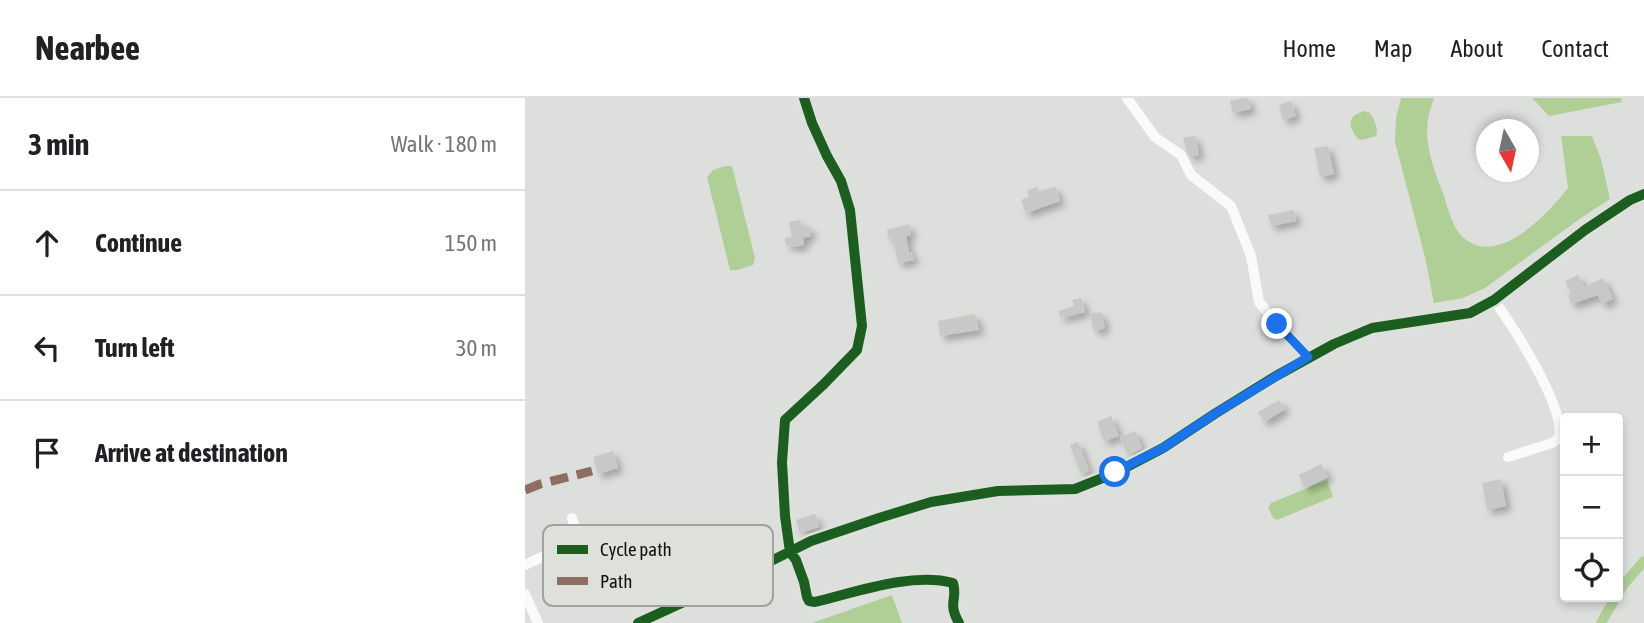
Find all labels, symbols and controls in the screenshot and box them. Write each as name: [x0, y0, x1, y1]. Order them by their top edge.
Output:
text: Nearbee: [35, 29, 140, 67]
text: Home: [1282, 35, 1336, 62]
text: Map: [1374, 35, 1412, 62]
text: About: [1450, 35, 1503, 62]
text: Contact: [1541, 35, 1609, 62]
north arrow: [1476, 119, 1539, 182]
text: 3 min: [28, 127, 89, 161]
text: Walk · 180 m: [391, 131, 497, 157]
icon: ahead: [28, 224, 66, 262]
text: Continue: [95, 228, 182, 258]
text: 150 m: [445, 230, 497, 256]
route end: [1261, 308, 1292, 339]
icon: left: [28, 329, 66, 367]
text: Turn left: [95, 333, 175, 363]
text: 30 m: [456, 335, 497, 361]
map controls: [1560, 413, 1623, 602]
button: +: [1560, 413, 1623, 476]
icon: arrive: [28, 434, 66, 472]
text: Arrive at destination: [95, 438, 288, 468]
route start: [1099, 456, 1130, 487]
button: −: [1560, 476, 1623, 539]
legend: [543, 525, 773, 606]
text: Cycle path: [600, 538, 672, 560]
button: locate: [1560, 539, 1623, 602]
text: Path: [600, 570, 632, 592]

